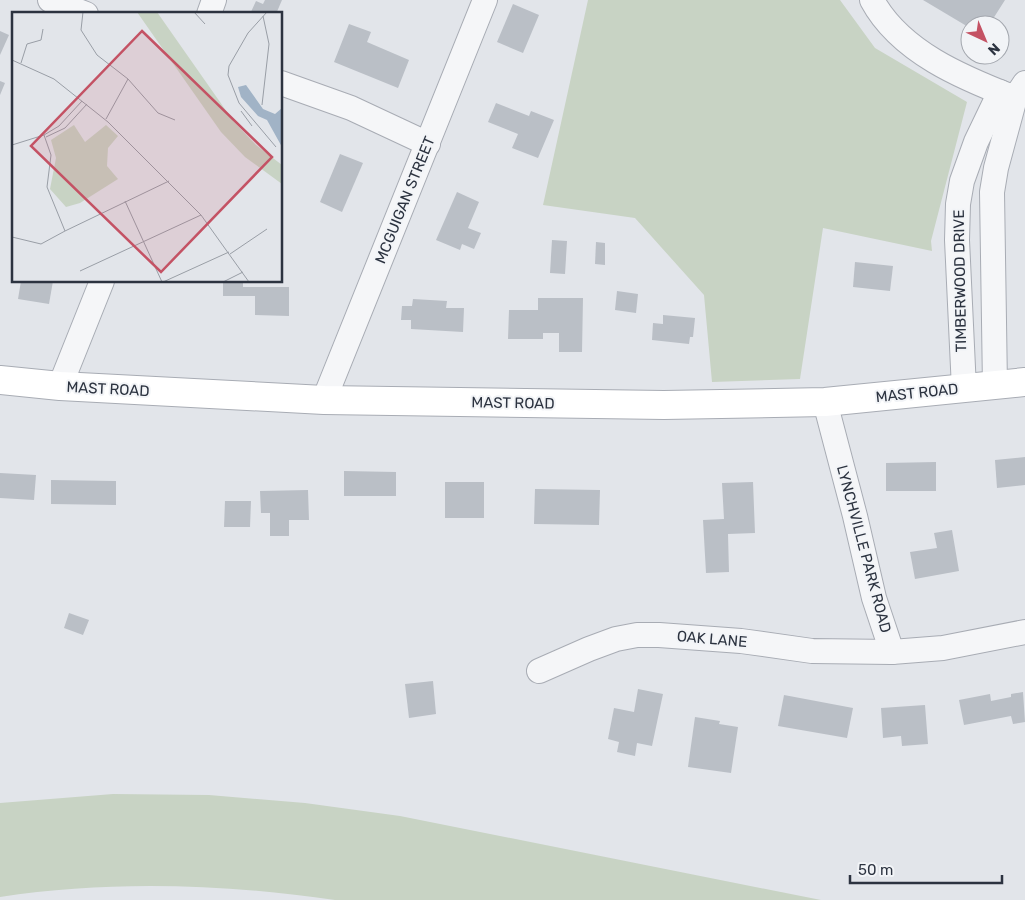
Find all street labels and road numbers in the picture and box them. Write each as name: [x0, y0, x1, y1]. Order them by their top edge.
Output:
street label: MCGUIGAN STREET: [371, 134, 439, 266]
street label: TIMBERWOOD DRIVE: [950, 209, 970, 353]
street label: MAST ROAD: [66, 378, 150, 400]
street label: MAST ROAD: [875, 380, 959, 406]
street label: MAST ROAD: [471, 393, 555, 413]
street label: LYNCHVILLE PARK ROAD: [833, 463, 895, 635]
street label: OAK LANE: [676, 627, 748, 651]

